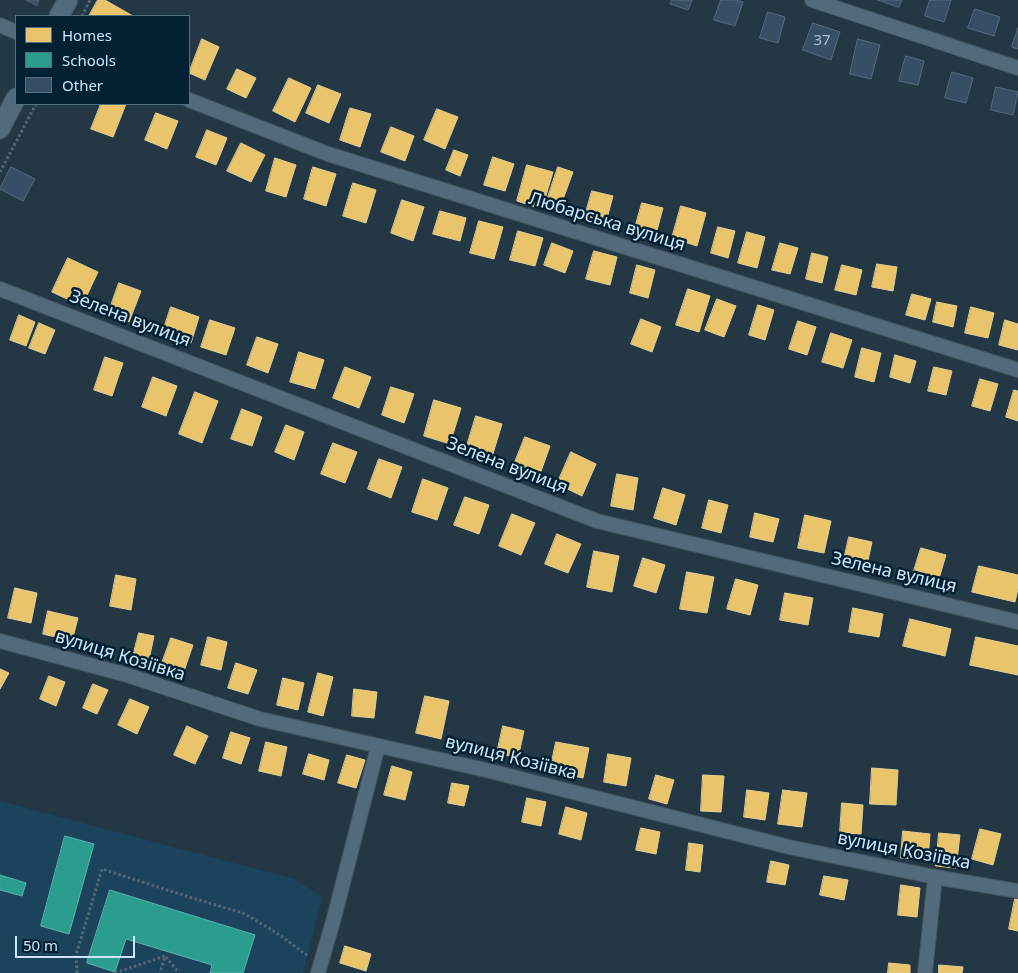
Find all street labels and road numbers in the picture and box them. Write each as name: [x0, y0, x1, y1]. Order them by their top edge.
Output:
street label: Любарська вулиця: [526, 188, 688, 256]
street label: Зелена вулиця: [66, 286, 194, 352]
street label: Зелена вулиця: [443, 433, 571, 499]
street label: Зелена вулиця: [829, 548, 959, 598]
street label: вулиця Козіївка: [52, 626, 188, 686]
street label: вулиця Козіївка: [443, 731, 579, 785]
street label: вулиця Козіївка: [836, 828, 972, 874]

